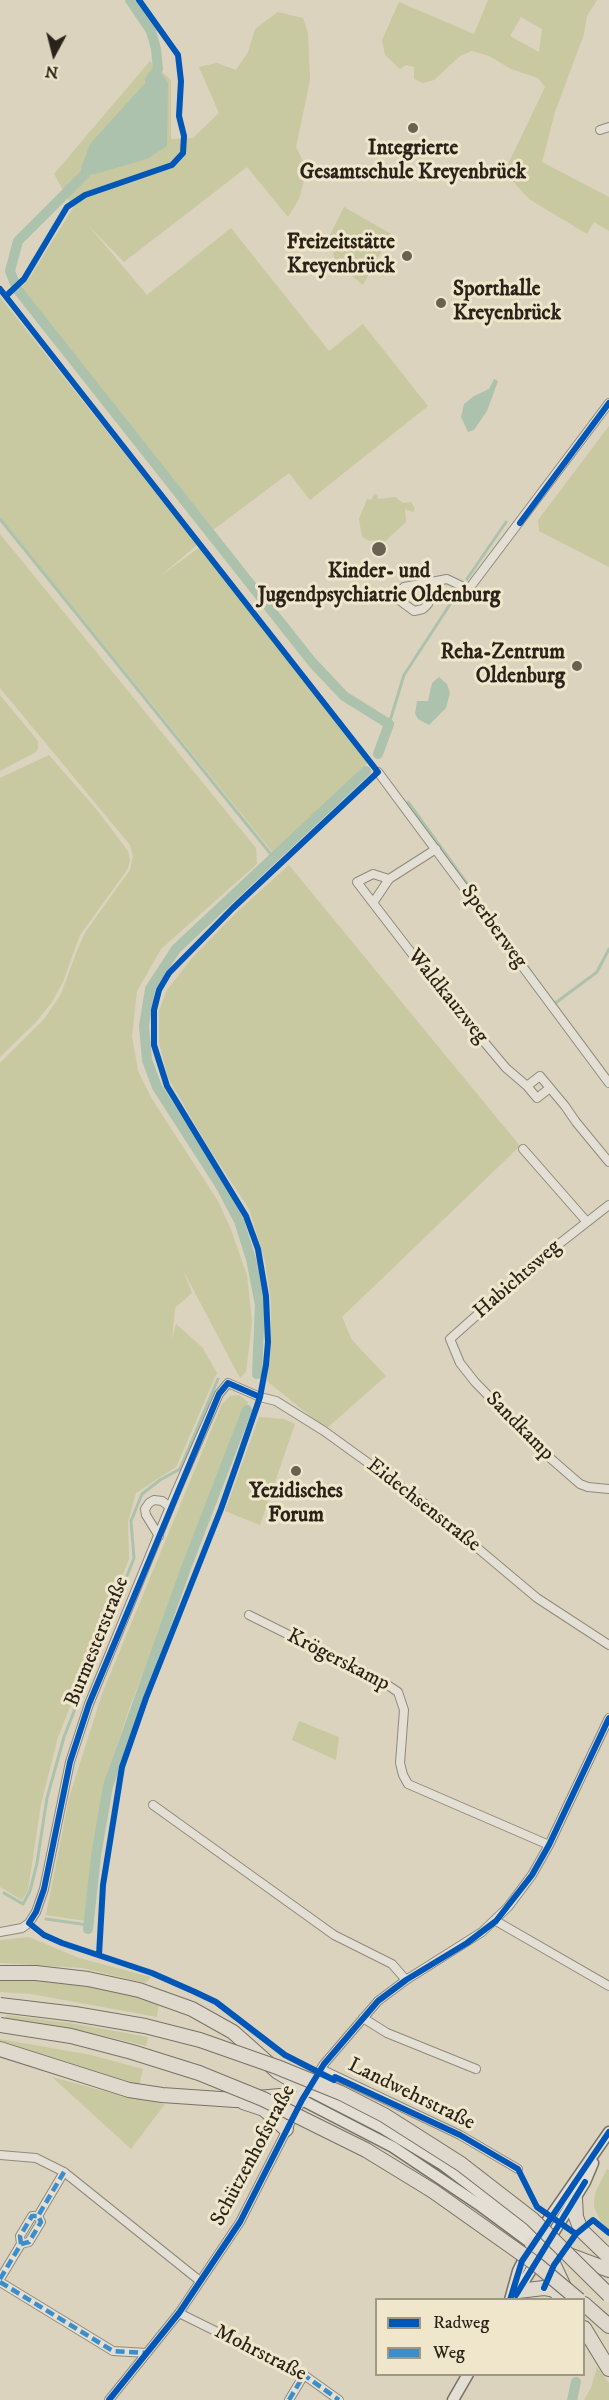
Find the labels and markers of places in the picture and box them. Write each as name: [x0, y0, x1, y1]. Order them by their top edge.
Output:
marker: Integrierte Gesamtschule Kreyenbrück: [406, 121, 420, 135]
place label: Integrierte Gesamtschule Kreyenbrück: [300, 137, 526, 187]
place label: Freizeitstätte Kreyenbrück: [287, 231, 395, 281]
marker: Freizeitstätte Kreyenbrück: [400, 249, 414, 263]
place label: Sporthalle Kreyenbrück: [453, 278, 561, 328]
marker: Sporthalle Kreyenbrück: [434, 296, 448, 310]
marker: Kinder- und Jugendpsychiatrie Oldenburg: [370, 540, 388, 558]
place label: Kinder- und Jugendpsychiatrie Oldenburg: [258, 560, 500, 610]
place label: Reha-Zentrum Oldenburg: [440, 641, 565, 691]
marker: Reha-Zentrum Oldenburg: [570, 659, 584, 673]
marker: Yezidisches Forum: [289, 1464, 303, 1478]
place label: Yezidisches Forum: [249, 1480, 343, 1530]

